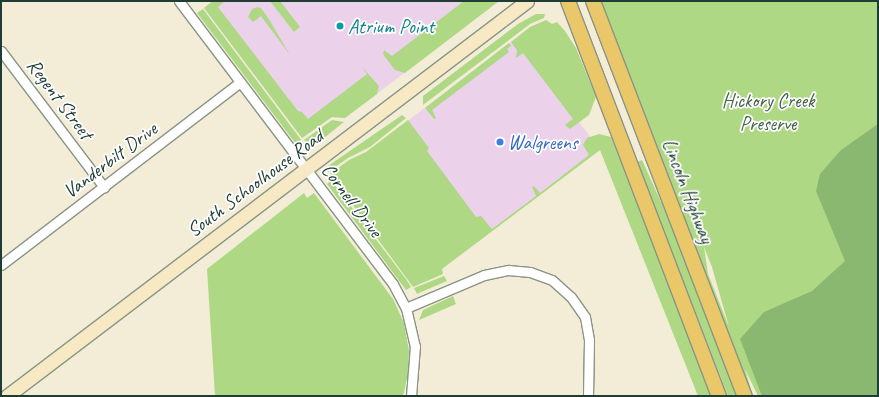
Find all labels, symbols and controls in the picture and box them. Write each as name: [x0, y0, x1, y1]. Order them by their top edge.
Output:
place label: Atrium Point: [348, 14, 434, 38]
marker: Atrium Point: [335, 21, 345, 31]
street label: Regent Street: [22, 54, 98, 144]
park label: Hickory Creek Preserve: [722, 88, 814, 135]
street label: Vanderbilt Drive: [58, 117, 162, 203]
street label: South Schoolhouse Road: [183, 124, 327, 242]
place label: Walgreens: [508, 130, 578, 154]
street label: Lincoln Highway: [657, 136, 719, 246]
marker: Walgreens: [495, 137, 505, 147]
street label: Cornell Drive: [316, 158, 388, 242]

